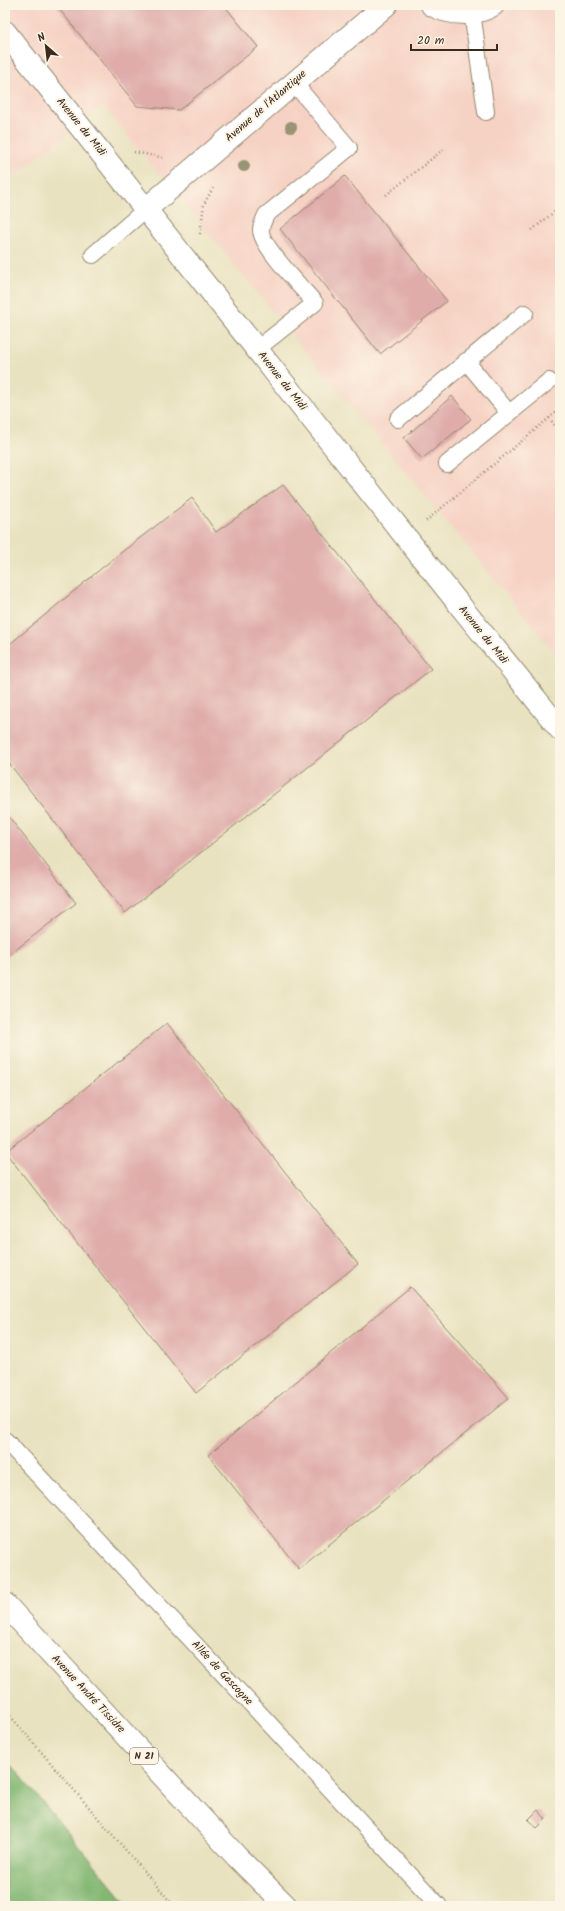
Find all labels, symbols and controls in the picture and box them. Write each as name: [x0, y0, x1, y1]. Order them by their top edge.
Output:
north arrow: [26, 26, 66, 66]
scale bar: [411, 26, 497, 52]
text: N: [34, 28, 49, 48]
text: 20 m: [417, 31, 445, 50]
street label: Avenue de l'Atlantique: [221, 65, 311, 147]
street label: Avenue du Midi: [52, 94, 111, 161]
street label: Avenue du Midi: [253, 347, 311, 415]
street label: Avenue du Midi: [454, 602, 513, 669]
street label: Allée de Gascogne: [187, 1636, 257, 1710]
street label: Avenue André Tissidre: [47, 1650, 129, 1738]
road number: N 21: [130, 1748, 158, 1764]

